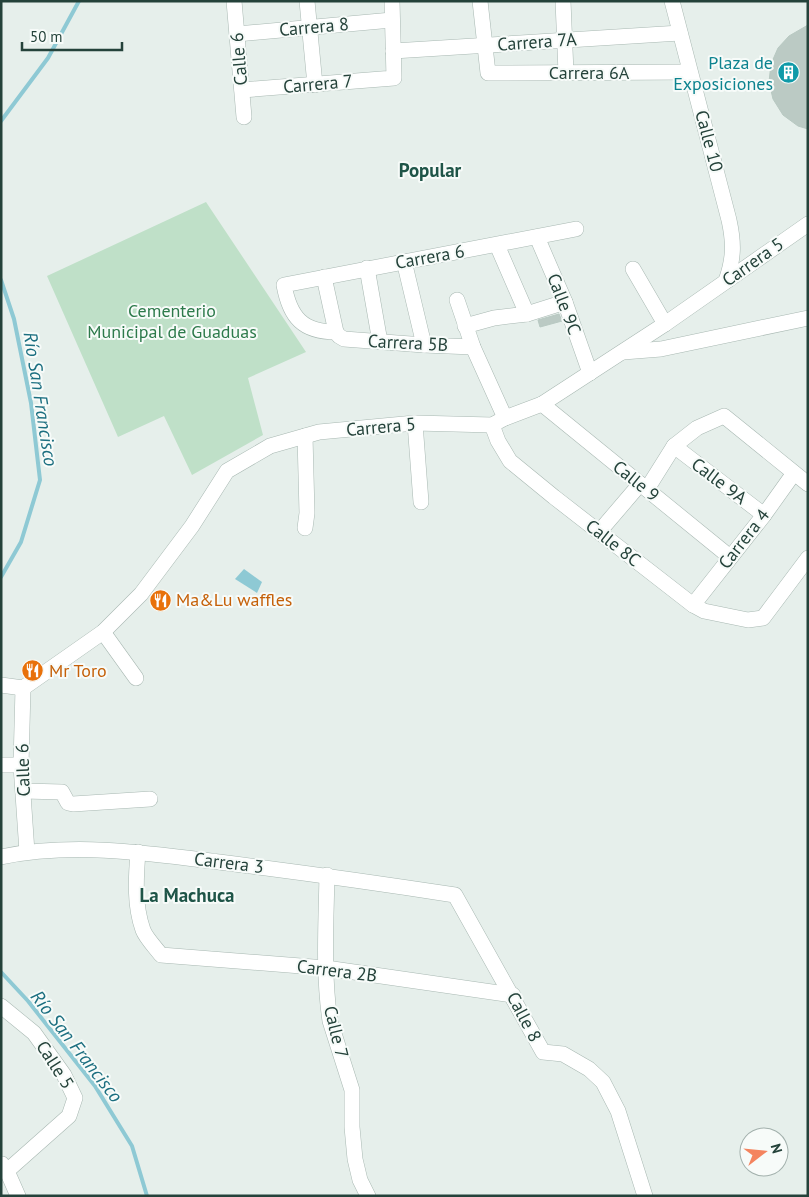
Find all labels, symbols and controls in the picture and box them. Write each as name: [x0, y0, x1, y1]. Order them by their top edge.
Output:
street label: Carrera 8: [278, 12, 350, 41]
scale bar: [22, 20, 122, 52]
text: 50 m: [30, 27, 63, 46]
street label: Carrera 7A: [497, 27, 578, 56]
street label: Calle 6: [225, 32, 252, 87]
place label: Plaza de Exposiciones: [673, 51, 773, 95]
street label: Carrera 6A: [549, 61, 630, 84]
building icon: Plaza de Exposiciones: [777, 61, 801, 85]
street label: Carrera 7: [282, 69, 354, 98]
street label: Calle 10: [690, 107, 729, 174]
district label: Popular: [399, 158, 462, 182]
street label: Carrera 5: [717, 232, 788, 291]
street label: Carrera 6: [393, 239, 466, 274]
street label: Calle 9C: [542, 270, 587, 338]
park label: Cementerio Municipal de Guaduas: [87, 299, 257, 343]
street label: Carrera 5B: [367, 329, 449, 356]
water label: Río San Francisco: [19, 330, 63, 468]
street label: Carrera 5: [345, 412, 417, 441]
street label: Calle 9A: [687, 452, 752, 509]
street label: Calle 9: [608, 455, 664, 506]
street label: Carrera 4: [713, 504, 774, 573]
street label: Calle 8C: [581, 514, 645, 571]
restaurant icon: Ma&Lu waffles: [148, 588, 172, 612]
place label: Ma&Lu waffles: [176, 588, 292, 611]
restaurant icon: Mr Toro: [21, 659, 45, 683]
place label: Mr Toro: [49, 659, 107, 682]
street label: Calle 6: [10, 743, 35, 797]
street label: Carrera 3: [193, 847, 265, 878]
district label: La Machuca: [139, 883, 235, 907]
street label: Carrera 2B: [296, 954, 378, 987]
water label: Río San Francisco: [26, 985, 128, 1107]
street label: Calle 8: [502, 988, 547, 1046]
street label: Calle 7: [319, 1003, 354, 1060]
street label: Calle 5: [31, 1036, 80, 1093]
north arrow: [739, 1127, 789, 1177]
text: N: [767, 1142, 786, 1155]

